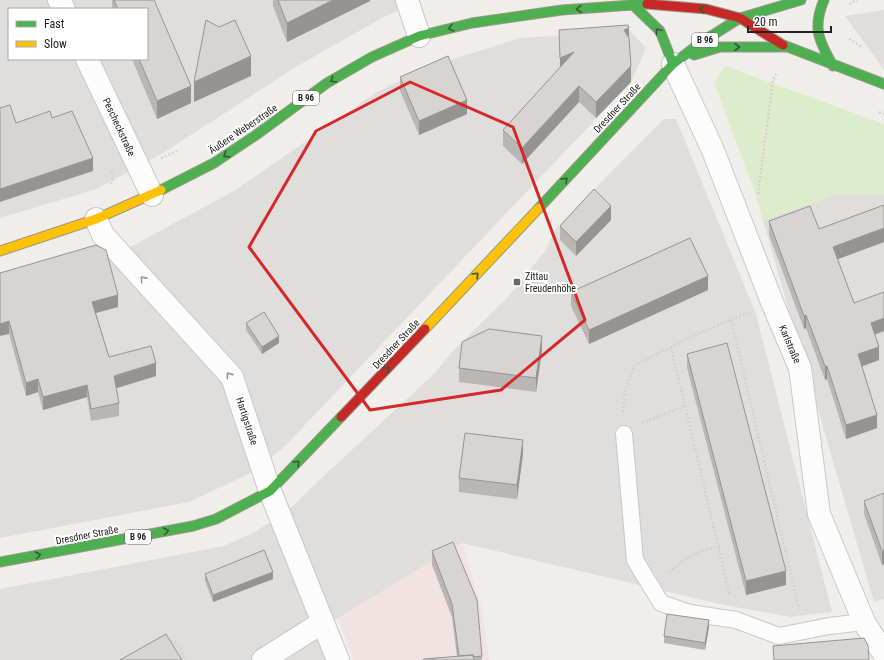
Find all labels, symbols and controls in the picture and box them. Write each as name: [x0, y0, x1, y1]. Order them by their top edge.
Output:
one-way arrow: [576, 4, 582, 13]
one-way arrow: [699, 5, 705, 14]
legend: [8, 8, 148, 60]
scale bar: [748, 8, 831, 34]
text: 20 m: [754, 15, 778, 29]
text: Fast: [44, 17, 65, 31]
one-way arrow: [448, 24, 454, 32]
one-way arrow: [656, 28, 663, 35]
road number: B 96: [692, 33, 718, 47]
text: Slow: [44, 37, 67, 51]
one-way arrow: [734, 43, 740, 51]
one-way arrow: [330, 75, 337, 82]
street label: Dresdner Straße: [591, 81, 643, 135]
road number: B 96: [293, 91, 319, 105]
street label: Pescheckstraße: [101, 96, 137, 158]
street label: Äußere Weberstraße: [206, 101, 280, 156]
one-way arrow: [223, 150, 230, 157]
one-way arrow: [560, 177, 568, 185]
place label: Zittau Freudenhöhe: [525, 271, 576, 294]
one-way arrow: [472, 272, 479, 280]
one-way arrow: [141, 276, 148, 283]
marker: Zittau Freudenhöhe: [512, 277, 522, 287]
street label: Dresdner Straße: [370, 317, 422, 371]
street label: Karlstraße: [777, 323, 803, 365]
one-way arrow: [382, 367, 389, 374]
one-way arrow: [227, 373, 234, 380]
street label: Hartigstraße: [234, 396, 260, 447]
one-way arrow: [292, 460, 300, 468]
street label: Dresdner Straße: [55, 523, 119, 546]
one-way arrow: [163, 528, 169, 536]
road number: B 96: [125, 530, 151, 544]
one-way arrow: [35, 551, 41, 560]

